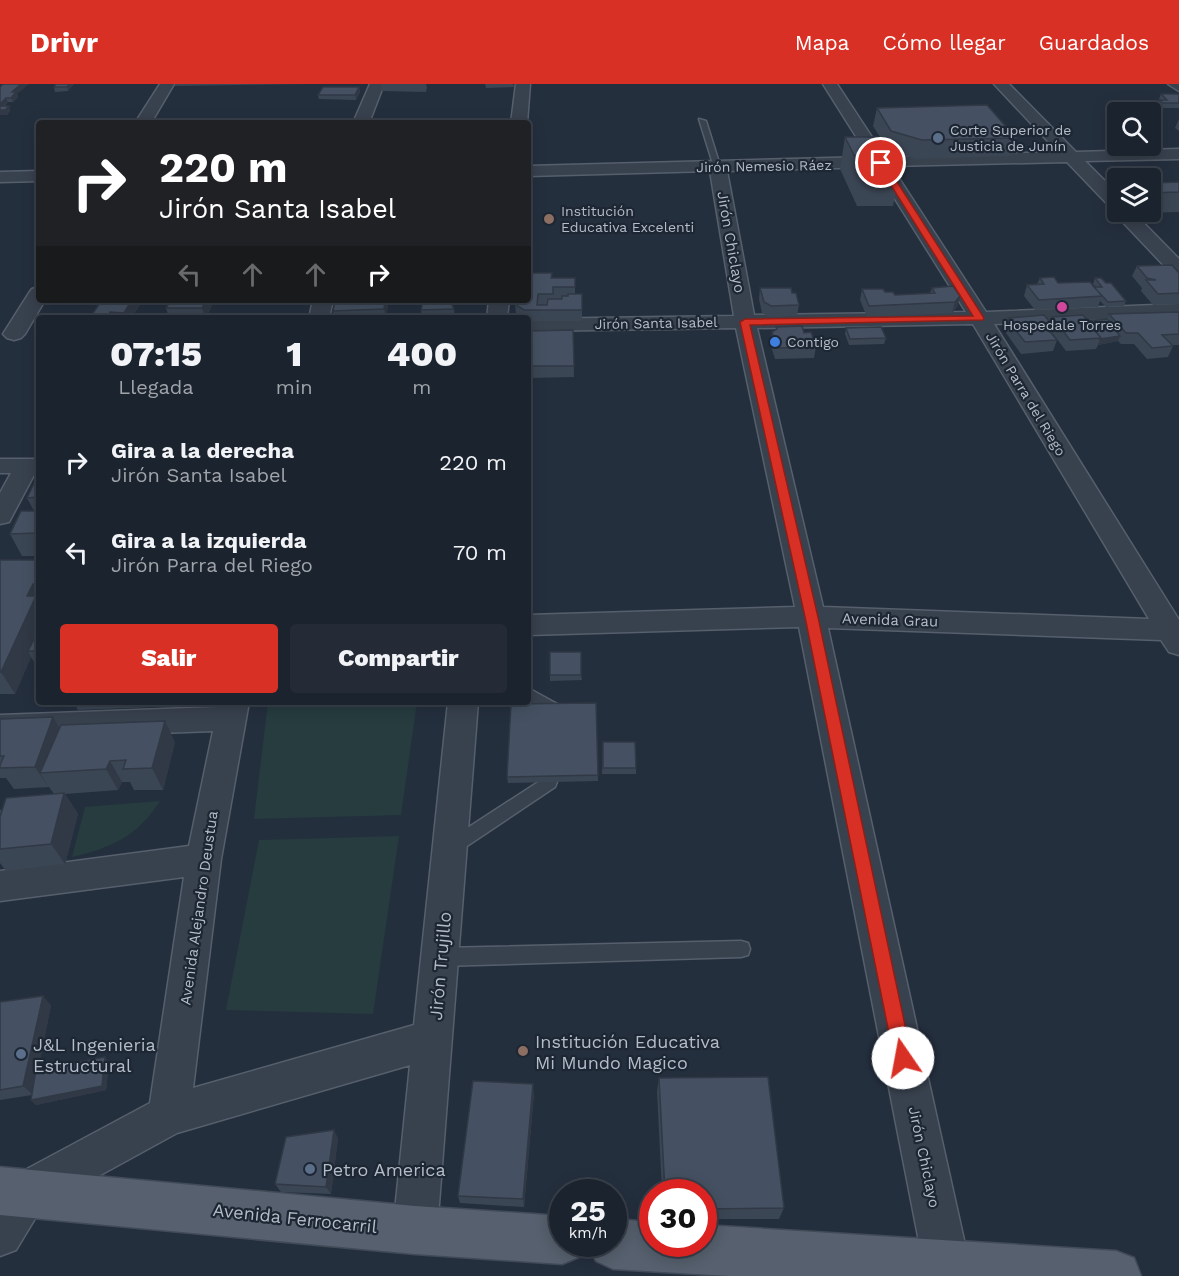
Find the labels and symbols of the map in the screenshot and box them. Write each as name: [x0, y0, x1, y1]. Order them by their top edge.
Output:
place label: Corte Superior de Justicia de Junín: [950, 122, 1071, 154]
marker: Corte Superior de Justicia de Junín: [931, 131, 945, 145]
pin: [855, 137, 906, 188]
street label: Jirón Nemesio Ráez: [696, 157, 832, 175]
street label: Jirón Chiclayo: [713, 190, 749, 294]
place label: Institución Educativa Excelenti: [561, 203, 694, 235]
marker: Institución Educativa Excelenti: [542, 212, 556, 226]
marker: Hospedale Torres: [1055, 300, 1069, 314]
street label: Jirón Santa Isabel: [594, 314, 718, 332]
place label: Hospedale Torres: [1003, 317, 1121, 333]
street label: Jirón Parra del Riego: [983, 329, 1069, 459]
place label: Contigo: [787, 334, 839, 350]
marker: Contigo: [768, 335, 782, 349]
street label: Avenida Grau: [842, 609, 938, 631]
street label: Avenida Alejandro Deustua: [176, 809, 222, 1006]
street label: Jirón Trujillo: [425, 911, 455, 1021]
position arrow: [871, 1026, 935, 1090]
place label: Institución Educativa Mi Mundo Magico: [535, 1031, 720, 1073]
place label: J&L Ingenieria Estructural: [33, 1034, 156, 1076]
marker: Institución Educativa Mi Mundo Magico: [516, 1044, 530, 1058]
marker: J&L Ingenieria Estructural: [14, 1047, 28, 1061]
street label: Jirón Chiclayo: [904, 1105, 944, 1209]
place label: Petro America: [322, 1159, 446, 1180]
marker: Petro America: [303, 1162, 317, 1176]
speed limit sign: 30: [639, 1179, 717, 1257]
street label: Avenida Ferrocarril: [212, 1199, 379, 1237]

